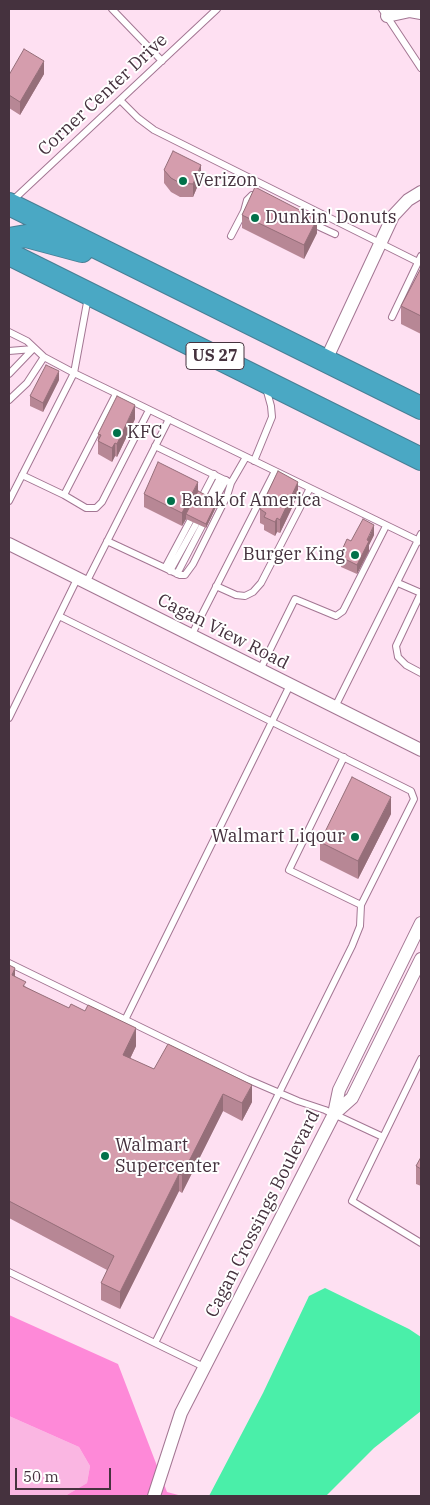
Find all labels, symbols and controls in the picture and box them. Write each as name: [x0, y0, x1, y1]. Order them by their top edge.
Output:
street label: Corner Center Drive: [34, 29, 172, 161]
place label: Verizon: [193, 170, 258, 192]
marker: Verizon: [177, 175, 189, 187]
place label: Dunkin' Donuts: [265, 207, 396, 229]
marker: Dunkin' Donuts: [249, 212, 261, 224]
road number: US 27: [186, 342, 244, 370]
place label: KFC: [127, 422, 162, 444]
marker: KFC: [111, 427, 123, 439]
place label: Bank of America: [181, 490, 321, 512]
marker: Bank of America: [165, 495, 177, 507]
place label: Burger King: [243, 544, 345, 566]
marker: Burger King: [349, 549, 361, 561]
street label: Cagan View Road: [154, 590, 292, 674]
place label: Walmart Liqour: [211, 826, 345, 848]
marker: Walmart Liqour: [349, 831, 361, 843]
street label: Cagan Crossings Boulevard: [201, 1107, 325, 1321]
place label: Walmart Supercenter: [115, 1135, 220, 1178]
marker: Walmart Supercenter: [99, 1150, 111, 1162]
scale bar: [18, 1458, 114, 1490]
text: 50 m: [23, 1467, 59, 1486]

